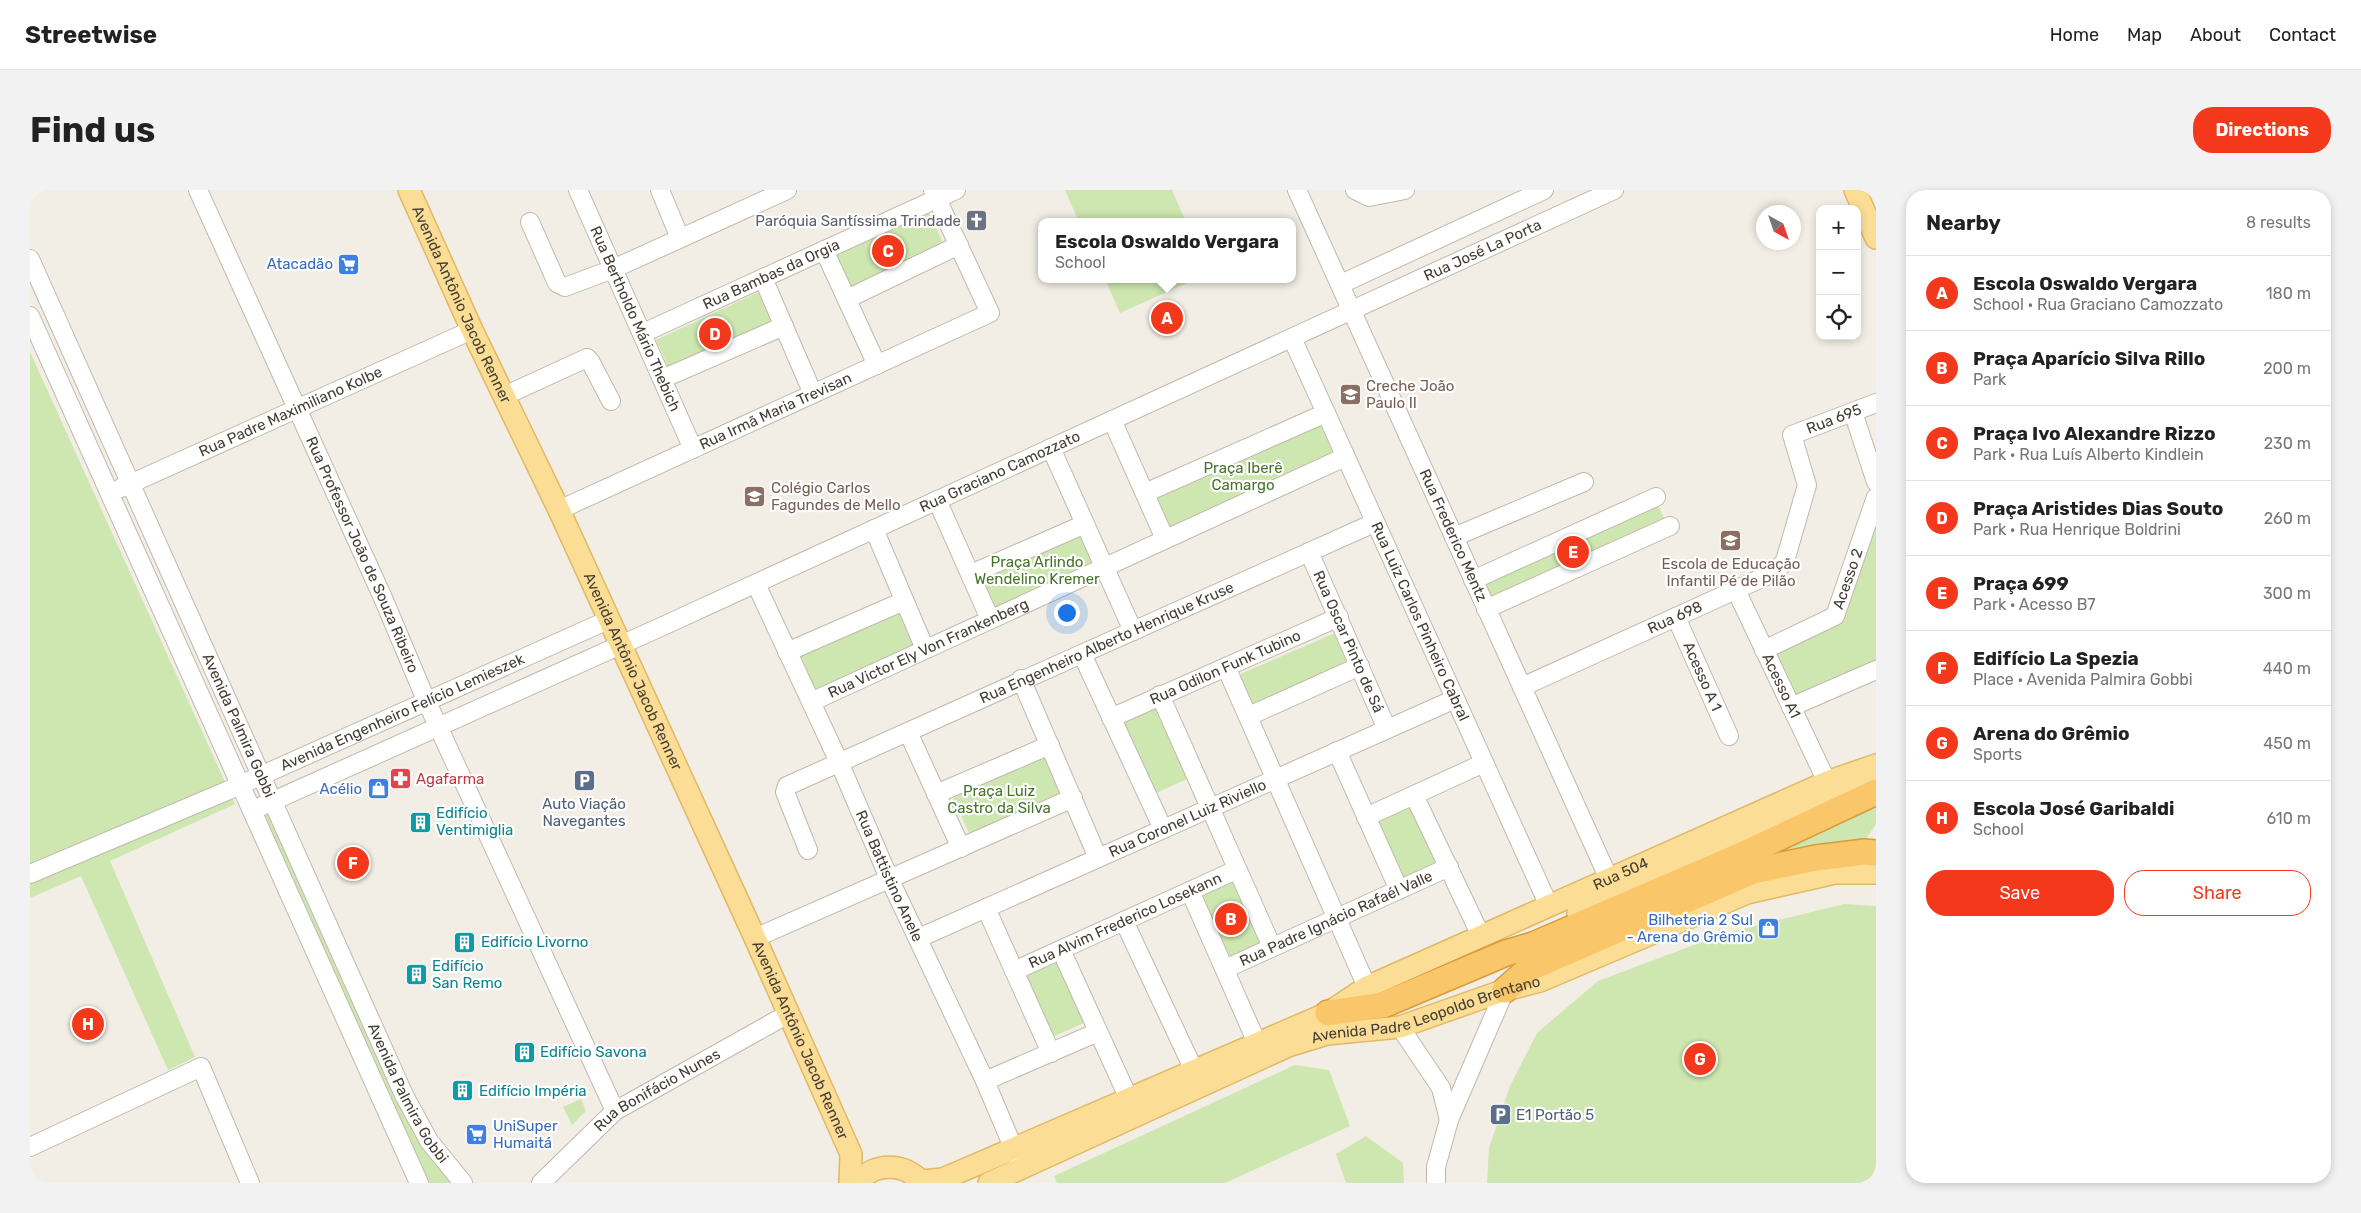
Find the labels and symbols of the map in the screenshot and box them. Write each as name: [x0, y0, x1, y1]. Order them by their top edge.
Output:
street label: Avenida Antônio Jacob Renner: [408, 203, 515, 406]
north arrow: [1756, 205, 1801, 250]
church icon: Paróquia Santíssima Trindade: [965, 209, 989, 233]
place label: Paróquia Santíssima Trindade: [755, 212, 961, 230]
street label: Rua José La Porta: [1421, 216, 1544, 285]
street label: Rua Bertholdo Mário Thebich: [586, 223, 684, 414]
pin: C: [872, 232, 904, 270]
street label: Rua Bambas da Orgia: [700, 235, 843, 313]
supermarket icon: Atacadão: [337, 252, 361, 276]
place label: Atacadão: [267, 255, 333, 273]
pin: A: [1151, 299, 1183, 337]
pin: D: [699, 315, 731, 353]
street label: Rua Padre Maximiliano Kolbe: [196, 363, 385, 461]
street label: Rua Irmã Maria Trevisan: [697, 369, 854, 454]
place label: Creche João Paulo II: [1366, 377, 1454, 412]
school or university icon: Creche João Paulo II: [1338, 383, 1362, 407]
street label: Rua 695: [1804, 400, 1864, 438]
street label: Rua Graciano Camozzato: [917, 427, 1083, 516]
street label: Rua Professor João de Souza Ribeiro: [302, 434, 422, 676]
park label: Praça Iberê Camargo: [1203, 459, 1283, 494]
street label: Rua Frederico Mentz: [1416, 466, 1491, 605]
place label: Colégio Carlos Fagundes de Mello: [771, 479, 901, 514]
school or university icon: Colégio Carlos Fagundes de Mello: [743, 485, 767, 509]
street label: Rua Luiz Carlos Pinheiro Cabral: [1367, 519, 1473, 724]
school or university icon: Escola de Educação Infantil Pé de Pilão: [1719, 529, 1743, 553]
pin: E: [1557, 533, 1589, 571]
street label: Acesso 2: [1829, 546, 1867, 612]
park label: Praça Arlindo Wendelino Kremer: [974, 553, 1100, 588]
place label: Escola de Educação Infantil Pé de Pilão: [1662, 555, 1800, 590]
street label: Rua Oscar Pinto de Sá: [1309, 568, 1388, 715]
street label: Avenida Antônio Jacob Renner: [580, 570, 686, 773]
street label: Rua Engenheiro Alberto Henrique Kruse: [977, 578, 1237, 708]
street label: Rua Victor Ely Von Frankenberg: [825, 595, 1031, 702]
street label: Rua 698: [1645, 597, 1705, 638]
your location: [1054, 600, 1080, 626]
street label: Rua Odilon Funk Tubino: [1147, 626, 1303, 709]
street label: Acesso A 1: [1679, 639, 1726, 714]
street label: Avenida Engenheiro Felício Lemieszek: [278, 650, 527, 775]
street label: Acesso A1: [1758, 650, 1804, 721]
street label: Avenida Palmira Gobbi: [199, 651, 279, 800]
pharmacy icon: Agafarma: [388, 767, 412, 791]
parking icon: Auto Viação Navegantes: [572, 769, 596, 793]
place label: Agafarma: [416, 770, 484, 788]
street label: Rua Coronel Luiz Riviello: [1106, 775, 1269, 861]
shop icon: Acélio: [366, 777, 390, 801]
place label: Acélio: [319, 780, 362, 798]
park label: Praça Luiz Castro da Silva: [947, 782, 1051, 817]
place label: Auto Viação Navegantes: [542, 795, 626, 830]
place label: Edifício Ventimiglia: [436, 804, 513, 839]
street label: Rua Battistino Anele: [852, 808, 927, 945]
building icon: Edifício Ventimiglia: [408, 810, 432, 834]
pin: F: [337, 844, 369, 882]
street label: Rua 504: [1590, 854, 1651, 894]
street label: Rua Padre Ignácio Rafaél Valle: [1237, 867, 1435, 970]
street label: Rua Alvim Frederico Losekann: [1026, 869, 1224, 972]
pin: B: [1215, 900, 1247, 938]
place label: Bilheteria 2 Sul - Arena do Grêmio: [1626, 911, 1753, 946]
shop icon: Bilheteria 2 Sul - Arena do Grêmio: [1757, 917, 1781, 941]
building icon: Edifício Livorno: [453, 930, 477, 954]
place label: Edifício Livorno: [481, 933, 588, 951]
street label: Avenida Antônio Jacob Renner: [748, 938, 853, 1143]
place label: Edifício San Remo: [432, 957, 502, 992]
building icon: Edifício San Remo: [404, 963, 428, 987]
street label: Avenida Padre Leopoldo Brentano: [1309, 972, 1542, 1047]
pin: H: [72, 1005, 104, 1043]
street label: Avenida Palmira Gobbi: [364, 1020, 452, 1167]
building icon: Edifício Savona: [512, 1040, 536, 1064]
pin: G: [1684, 1040, 1716, 1078]
place label: Edifício Savona: [540, 1043, 647, 1061]
street label: Rua Bonifácio Nunes: [590, 1045, 724, 1135]
building icon: Edifício Impéria: [451, 1079, 475, 1103]
place label: Edifício Impéria: [479, 1082, 587, 1100]
parking icon: E1 Portão 5: [1488, 1103, 1512, 1127]
place label: E1 Portão 5: [1516, 1106, 1594, 1124]
place label: UniSuper Humaitá: [493, 1117, 558, 1152]
supermarket icon: UniSuper Humaitá: [465, 1123, 489, 1147]

